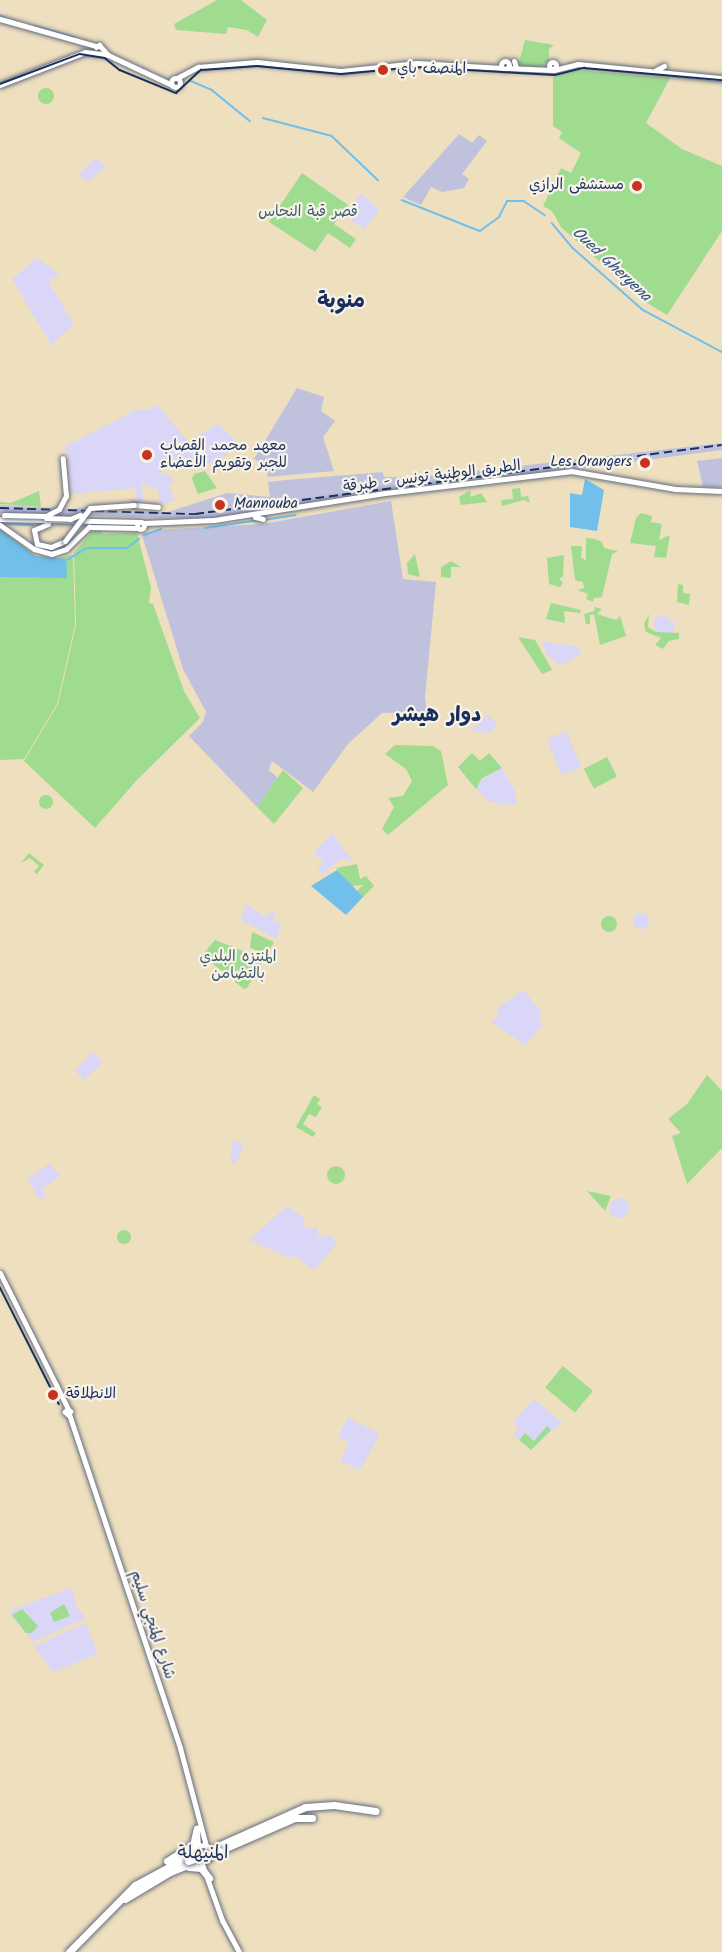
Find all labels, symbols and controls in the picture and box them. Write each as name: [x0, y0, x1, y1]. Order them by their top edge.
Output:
marker: المنصف باي: [374, 61, 392, 79]
place label: المنصف باي: [397, 61, 466, 79]
place label: مستشفى الرازي: [529, 177, 624, 195]
marker: مستشفى الرازي: [628, 177, 646, 195]
park label: قصر قبة النحاس: [258, 204, 358, 222]
water label: Oued Gheryena: [568, 224, 654, 306]
district label: منوبة: [317, 289, 365, 315]
place label: معهد محمد القصاب للجبر وتقويم الأعضاء: [160, 437, 287, 472]
marker: معهد محمد القصاب للجبر وتقويم الأعضاء: [138, 446, 156, 464]
place label: Les Orangers: [550, 454, 632, 472]
marker: Les Orangers: [636, 454, 654, 472]
street label: الطريق الوطنية تونس - طبرقة: [342, 457, 522, 497]
marker: Mannouba: [211, 496, 229, 514]
place label: Mannouba: [234, 496, 298, 514]
district label: دوار هيشر: [393, 703, 481, 729]
park label: المنتزه البلدي بالتضامن: [200, 948, 276, 983]
marker: الانطلاقة: [44, 1386, 62, 1404]
place label: الانطلاقة: [66, 1386, 116, 1404]
street label: شارع المنجي سليم: [126, 1568, 178, 1682]
district label: المنيهلة: [178, 1843, 228, 1865]

